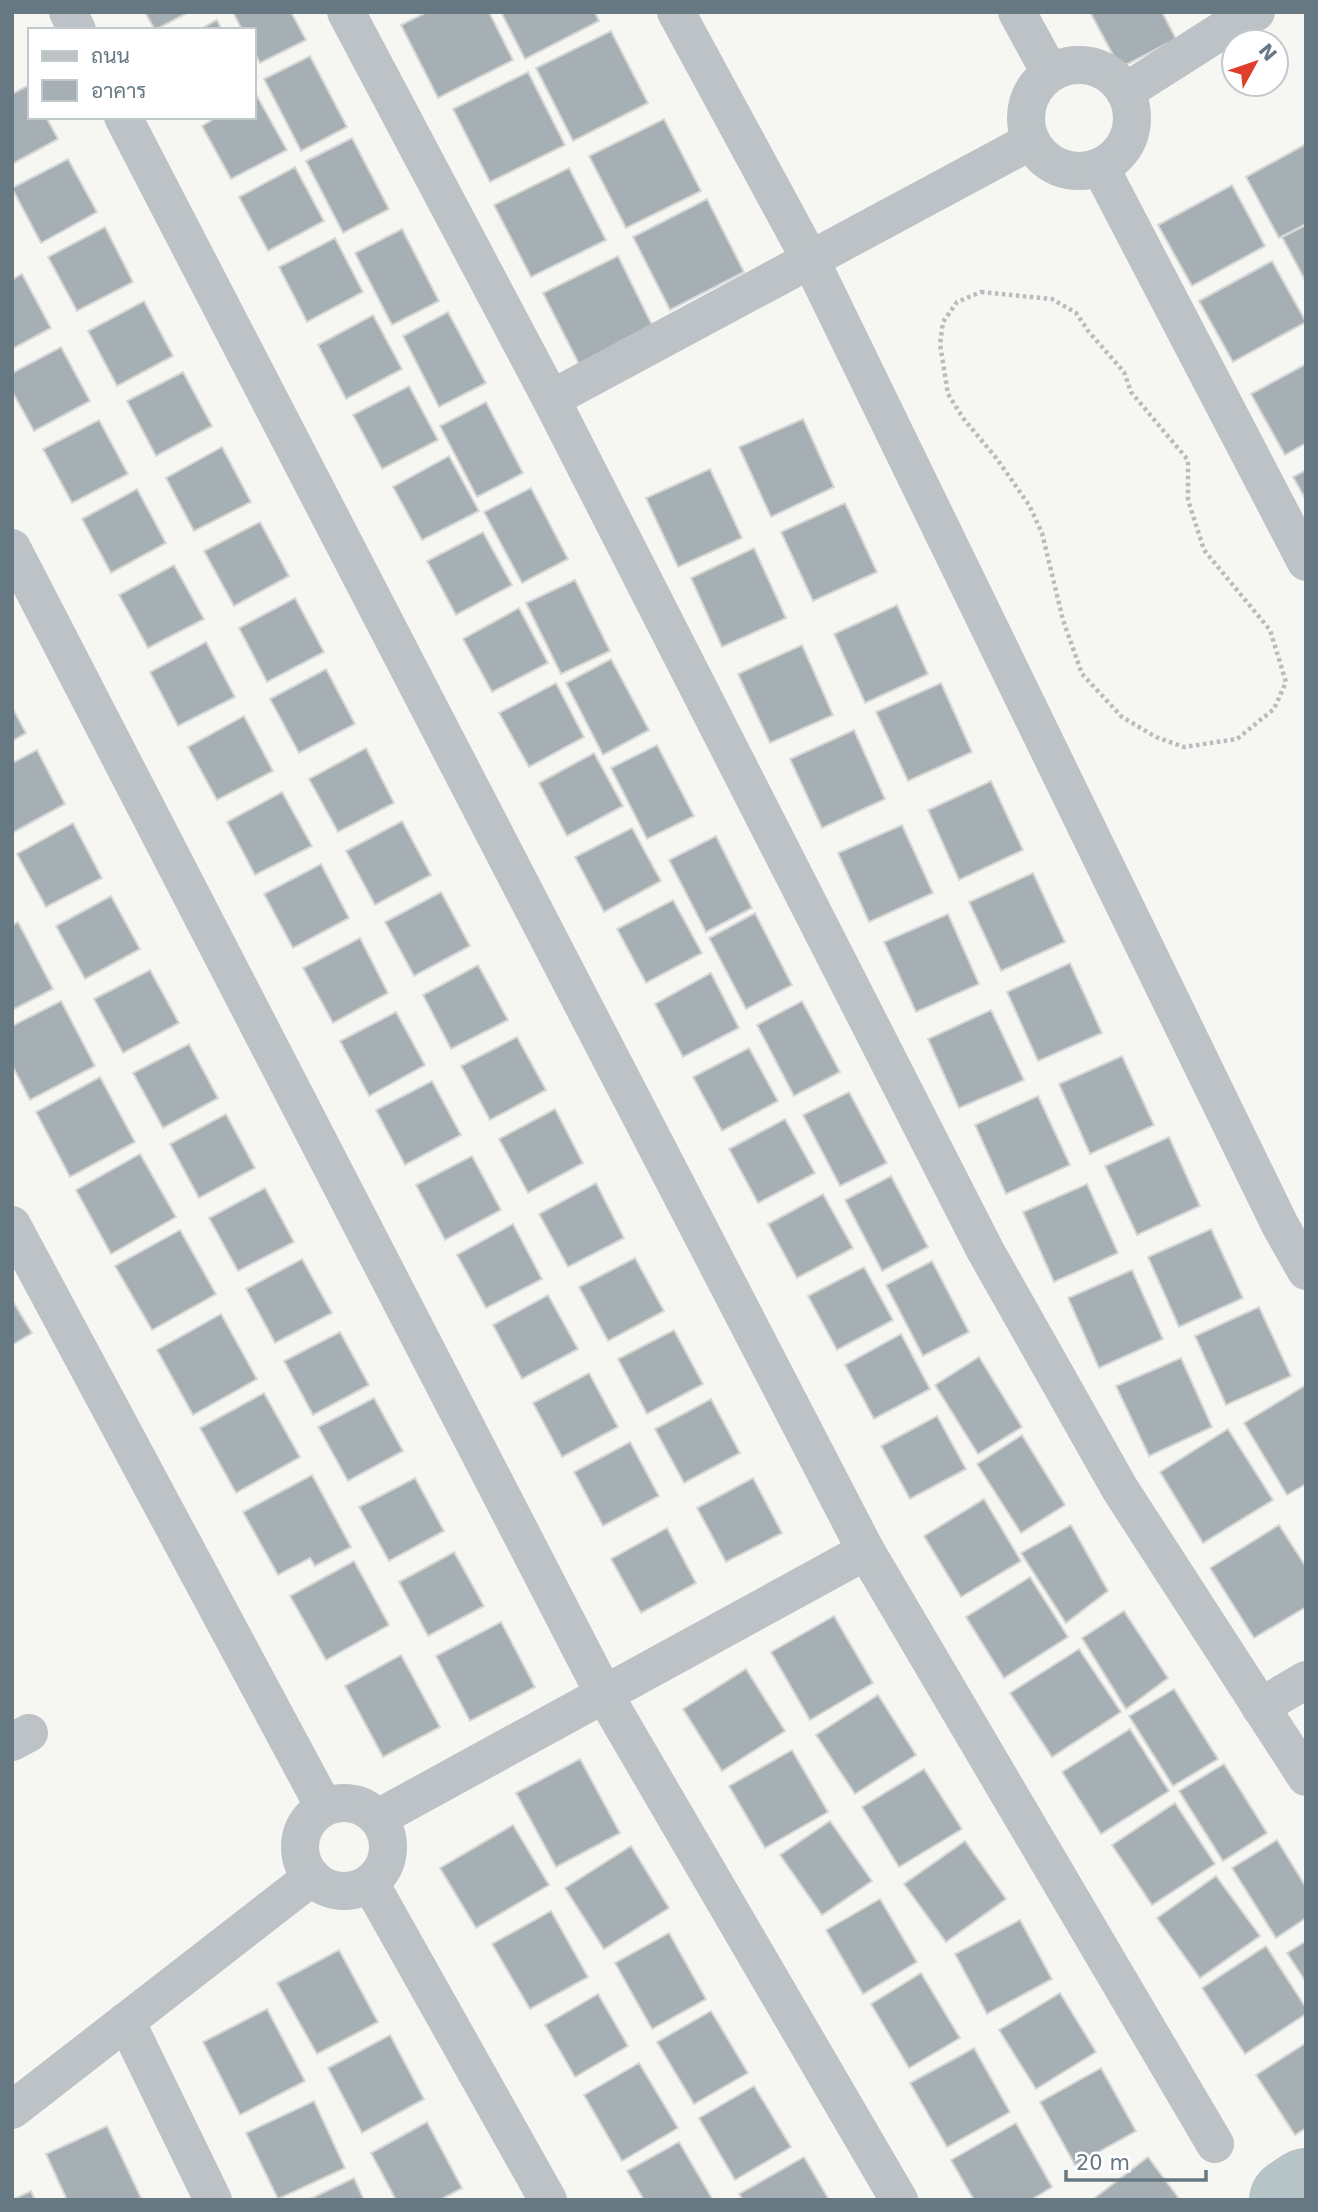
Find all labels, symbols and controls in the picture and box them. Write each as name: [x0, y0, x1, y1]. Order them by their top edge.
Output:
legend: [28, 28, 256, 119]
north arrow: [1220, 28, 1290, 98]
text: N: [1254, 39, 1282, 65]
text: ถนน: [91, 44, 130, 68]
text: อาคาร: [91, 79, 147, 103]
scale bar: [1066, 2138, 1206, 2182]
text: 20 m: [1076, 2151, 1130, 2175]

